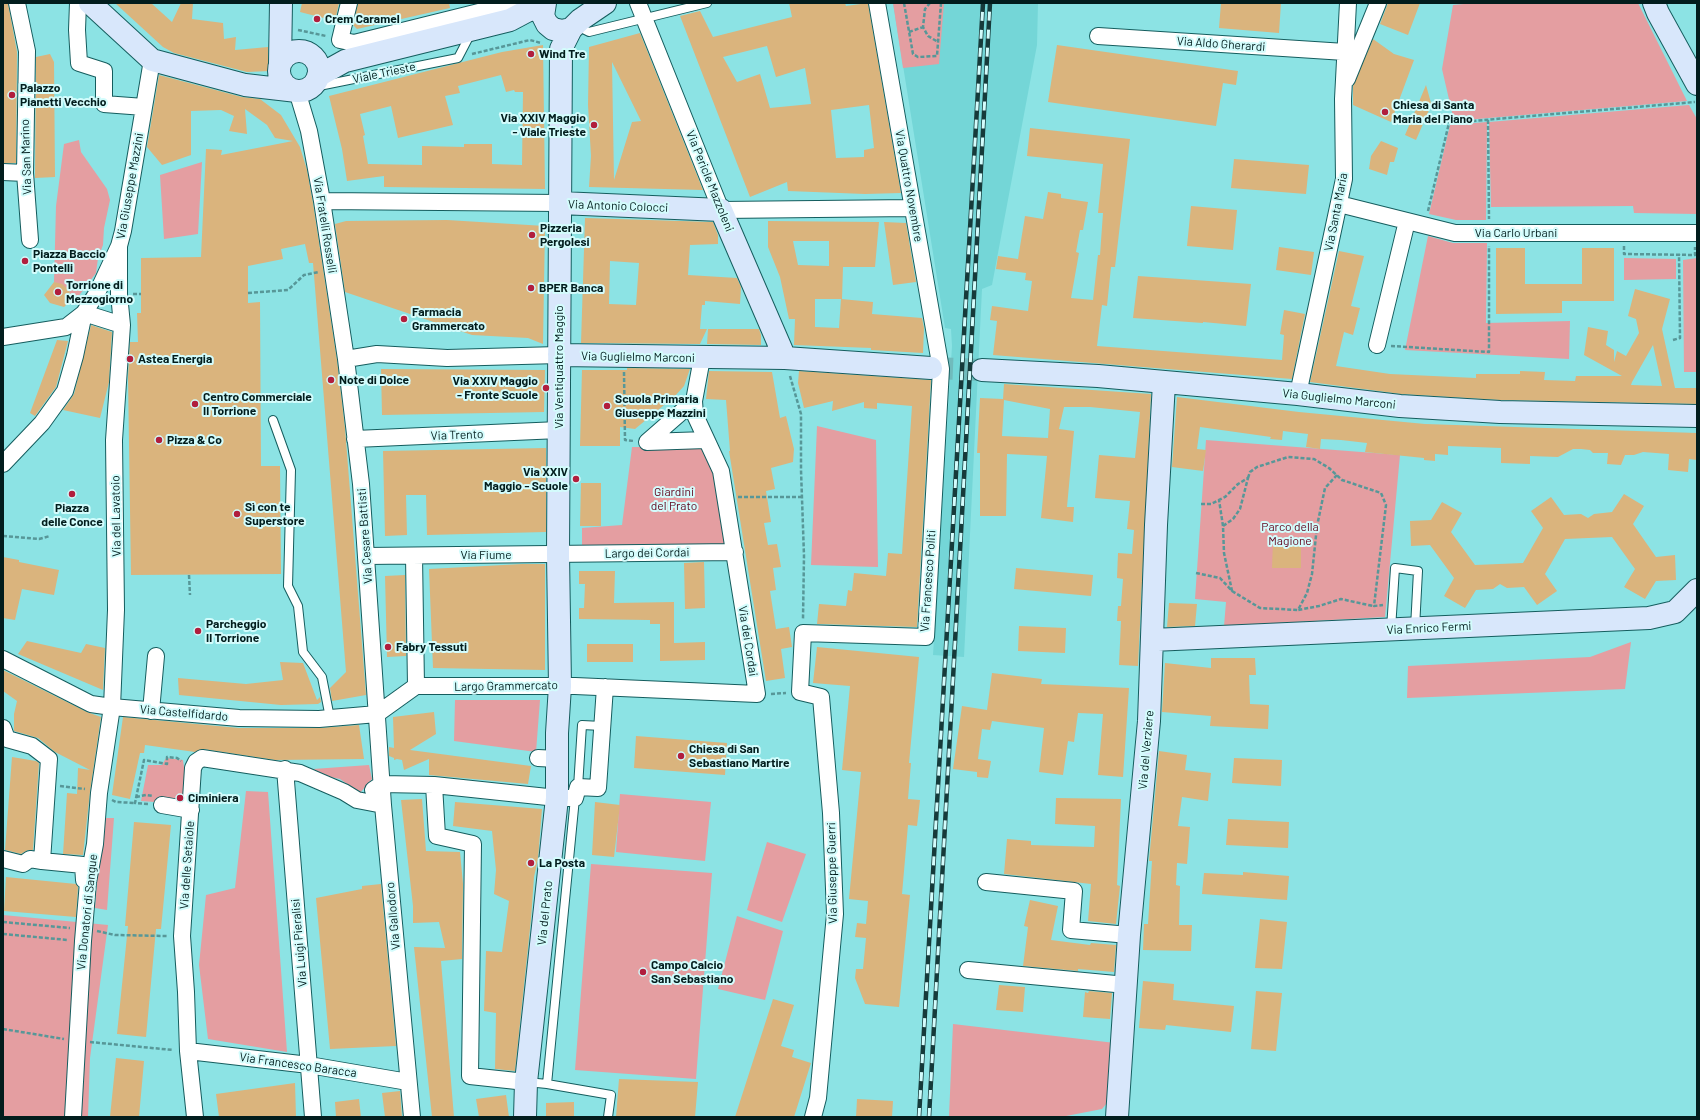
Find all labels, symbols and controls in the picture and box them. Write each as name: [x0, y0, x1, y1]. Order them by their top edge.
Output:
place label: Crem Caramel: [325, 12, 400, 26]
marker: Crem Caramel: [312, 14, 322, 24]
street label: Via Aldo Gherardi: [1176, 34, 1266, 54]
place label: Wind Tre: [539, 47, 586, 61]
marker: Wind Tre: [526, 49, 536, 59]
street label: Viale Trieste: [351, 59, 417, 87]
place label: Palazzo Pianetti Vecchio: [20, 81, 106, 109]
marker: Palazzo Pianetti Vecchio: [7, 90, 17, 100]
place label: Chiesa di Santa Maria del Piano: [1393, 98, 1474, 126]
marker: Chiesa di Santa Maria del Piano: [1380, 107, 1390, 117]
place label: Via XXIV Maggio - Viale Trieste: [501, 111, 586, 139]
street label: Via San Marino: [17, 119, 35, 195]
marker: Via XXIV Maggio - Viale Trieste: [589, 120, 599, 130]
street label: Via Pericle Mazzoleni: [683, 128, 737, 234]
street label: Via Quattro Novembre: [892, 129, 926, 243]
street label: Via Giuseppe Mazzini: [114, 132, 146, 240]
street label: Via Santa Maria: [1321, 172, 1351, 252]
street label: Via Fratelli Rosselli: [310, 176, 340, 274]
street label: Via Antonio Colocci: [568, 197, 668, 215]
place label: Pizzeria Pergolesi: [540, 221, 590, 249]
street label: Via Carlo Urbani: [1475, 226, 1557, 240]
marker: Pizzeria Pergolesi: [527, 230, 537, 240]
place label: Piazza Baccio Pontelli: [33, 247, 106, 275]
marker: Piazza Baccio Pontelli: [20, 256, 30, 266]
place label: Torrione di Mezzogiorno: [66, 278, 133, 306]
place label: BPER Banca: [539, 281, 603, 295]
marker: BPER Banca: [526, 283, 536, 293]
marker: Torrione di Mezzogiorno: [53, 287, 63, 297]
place label: Farmacia Grammercato: [412, 305, 485, 333]
street label: Via Ventiquattro Maggio: [552, 305, 566, 429]
marker: Farmacia Grammercato: [399, 314, 409, 324]
street label: Via Guglielmo Marconi: [581, 349, 695, 365]
place label: Astea Energia: [138, 352, 212, 366]
marker: Astea Energia: [125, 354, 135, 364]
place label: Note di Dolce: [339, 373, 409, 387]
place label: Via XXIV Maggio - Fronte Scuole: [453, 374, 538, 402]
marker: Note di Dolce: [326, 375, 336, 385]
marker: Via XXIV Maggio - Fronte Scuole: [541, 383, 551, 393]
street label: Via Guglielmo Marconi: [1282, 386, 1396, 412]
place label: Centro Commerciale Il Torrione: [203, 390, 312, 418]
place label: Scuola Primaria Giuseppe Mazzini: [615, 392, 706, 420]
marker: Centro Commerciale Il Torrione: [190, 399, 200, 409]
marker: Scuola Primaria Giuseppe Mazzini: [602, 401, 612, 411]
street label: Via Trento: [430, 427, 484, 443]
place label: Pizza & Co: [167, 433, 222, 447]
marker: Pizza & Co: [154, 435, 164, 445]
place label: Via XXIV Maggio - Scuole: [484, 465, 568, 493]
marker: Via XXIV Maggio - Scuole: [571, 474, 581, 484]
street label: Via del Lavatoio: [108, 475, 124, 557]
park label: Giardini del Prato: [651, 485, 697, 513]
street label: Via Cesare Battisti: [354, 488, 376, 584]
marker: Piazza delle Conce: [67, 489, 77, 499]
place label: Sì con te Superstore: [245, 500, 305, 528]
place label: Piazza delle Conce: [41, 501, 103, 529]
marker: Sì con te Superstore: [232, 509, 242, 519]
park label: Parco della Magione: [1261, 520, 1319, 548]
street label: Via Francesco Politi: [917, 529, 939, 633]
street label: Largo dei Cordai: [604, 545, 690, 561]
street label: Via Fiume: [460, 548, 512, 562]
street label: Via dei Cordai: [735, 605, 761, 677]
place label: Parcheggio Il Torrione: [206, 617, 266, 645]
street label: Via Enrico Fermi: [1386, 619, 1472, 637]
marker: Parcheggio Il Torrione: [193, 626, 203, 636]
place label: Fabry Tessuti: [396, 640, 467, 654]
marker: Fabry Tessuti: [383, 642, 393, 652]
street label: Largo Grammercato: [454, 678, 558, 694]
street label: Via Castelfidardo: [139, 702, 229, 724]
street label: Via del Verziere: [1135, 710, 1157, 790]
place label: Chiesa di San Sebastiano Martire: [689, 742, 790, 770]
marker: Chiesa di San Sebastiano Martire: [676, 751, 686, 761]
place label: Ciminiera: [188, 791, 238, 805]
marker: Ciminiera: [175, 793, 185, 803]
street label: Via delle Setaiole: [177, 820, 197, 910]
street label: Via Giuseppe Guerri: [824, 822, 840, 924]
street label: Via Donatori di Sangue: [74, 853, 100, 971]
place label: La Posta: [539, 856, 585, 870]
marker: La Posta: [526, 858, 536, 868]
street label: Via del Prato: [534, 880, 556, 946]
street label: Via Gallodoro: [383, 881, 403, 951]
street label: Via Luigi Pieralisi: [288, 898, 310, 988]
place label: Campo Calcio San Sebastiano: [651, 958, 733, 986]
marker: Campo Calcio San Sebastiano: [638, 967, 648, 977]
street label: Via Francesco Baracca: [238, 1050, 358, 1080]

